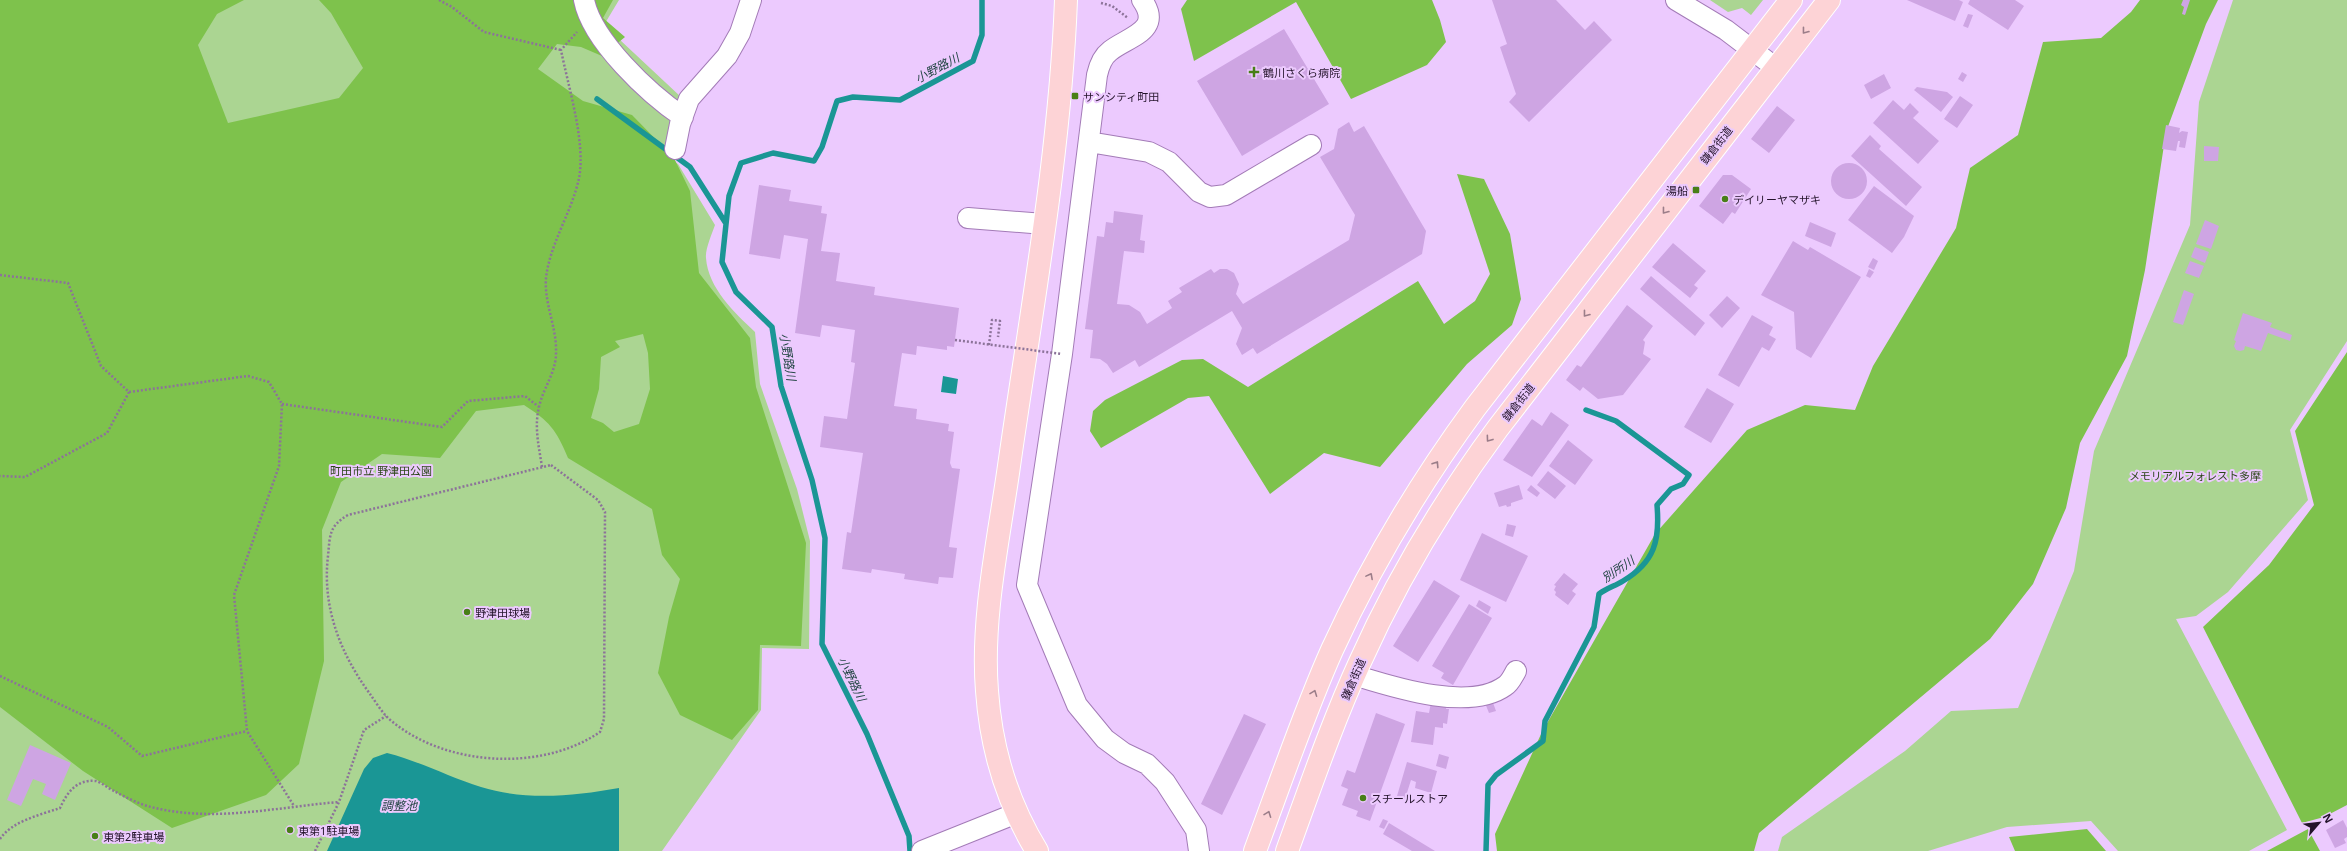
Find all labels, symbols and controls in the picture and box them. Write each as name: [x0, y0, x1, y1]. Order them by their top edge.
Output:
one-way arrow: [1802, 26, 1809, 33]
water label: 小野路川: [912, 48, 964, 87]
place label: 鶴川さくら病院: [1263, 65, 1340, 80]
marker: 鶴川さくら病院: [1248, 66, 1260, 78]
place label: サンシティ町田: [1083, 89, 1159, 104]
marker: サンシティ町田: [1070, 91, 1080, 101]
street label: 鎌倉街道: [1697, 123, 1735, 167]
place label: 湯船: [1666, 183, 1688, 198]
marker: 湯船: [1691, 185, 1701, 195]
place label: デイリーヤマザキ: [1733, 192, 1821, 207]
marker: デイリーヤマザキ: [1720, 194, 1730, 204]
one-way arrow: [1663, 207, 1670, 214]
one-way arrow: [1583, 310, 1590, 317]
water label: 小野路川: [776, 332, 800, 384]
street label: 鎌倉街道: [1499, 380, 1537, 424]
one-way arrow: [1487, 435, 1494, 442]
one-way arrow: [1431, 461, 1439, 468]
park label: 町田市立 野津田公園: [330, 463, 432, 478]
park label: メモリアルフォレスト多摩: [2129, 468, 2261, 483]
water label: 別所川: [1598, 551, 1639, 586]
one-way arrow: [1365, 572, 1373, 580]
place label: 野津田球場: [475, 605, 530, 620]
marker: 野津田球場: [462, 607, 472, 617]
water label: 小野路川: [834, 654, 871, 706]
street label: 鎌倉街道: [1338, 656, 1368, 702]
one-way arrow: [1310, 689, 1318, 696]
place label: スチールストア: [1371, 791, 1448, 806]
marker: スチールストア: [1358, 793, 1368, 803]
water label: 調整池: [381, 797, 418, 814]
north arrow: [2299, 803, 2339, 843]
one-way arrow: [1264, 811, 1272, 818]
text: N: [2320, 811, 2337, 826]
place label: 東第1駐車場: [298, 823, 359, 838]
marker: 東第1駐車場: [285, 825, 295, 835]
place label: 東第2駐車場: [103, 829, 164, 844]
marker: 東第2駐車場: [90, 831, 100, 841]

